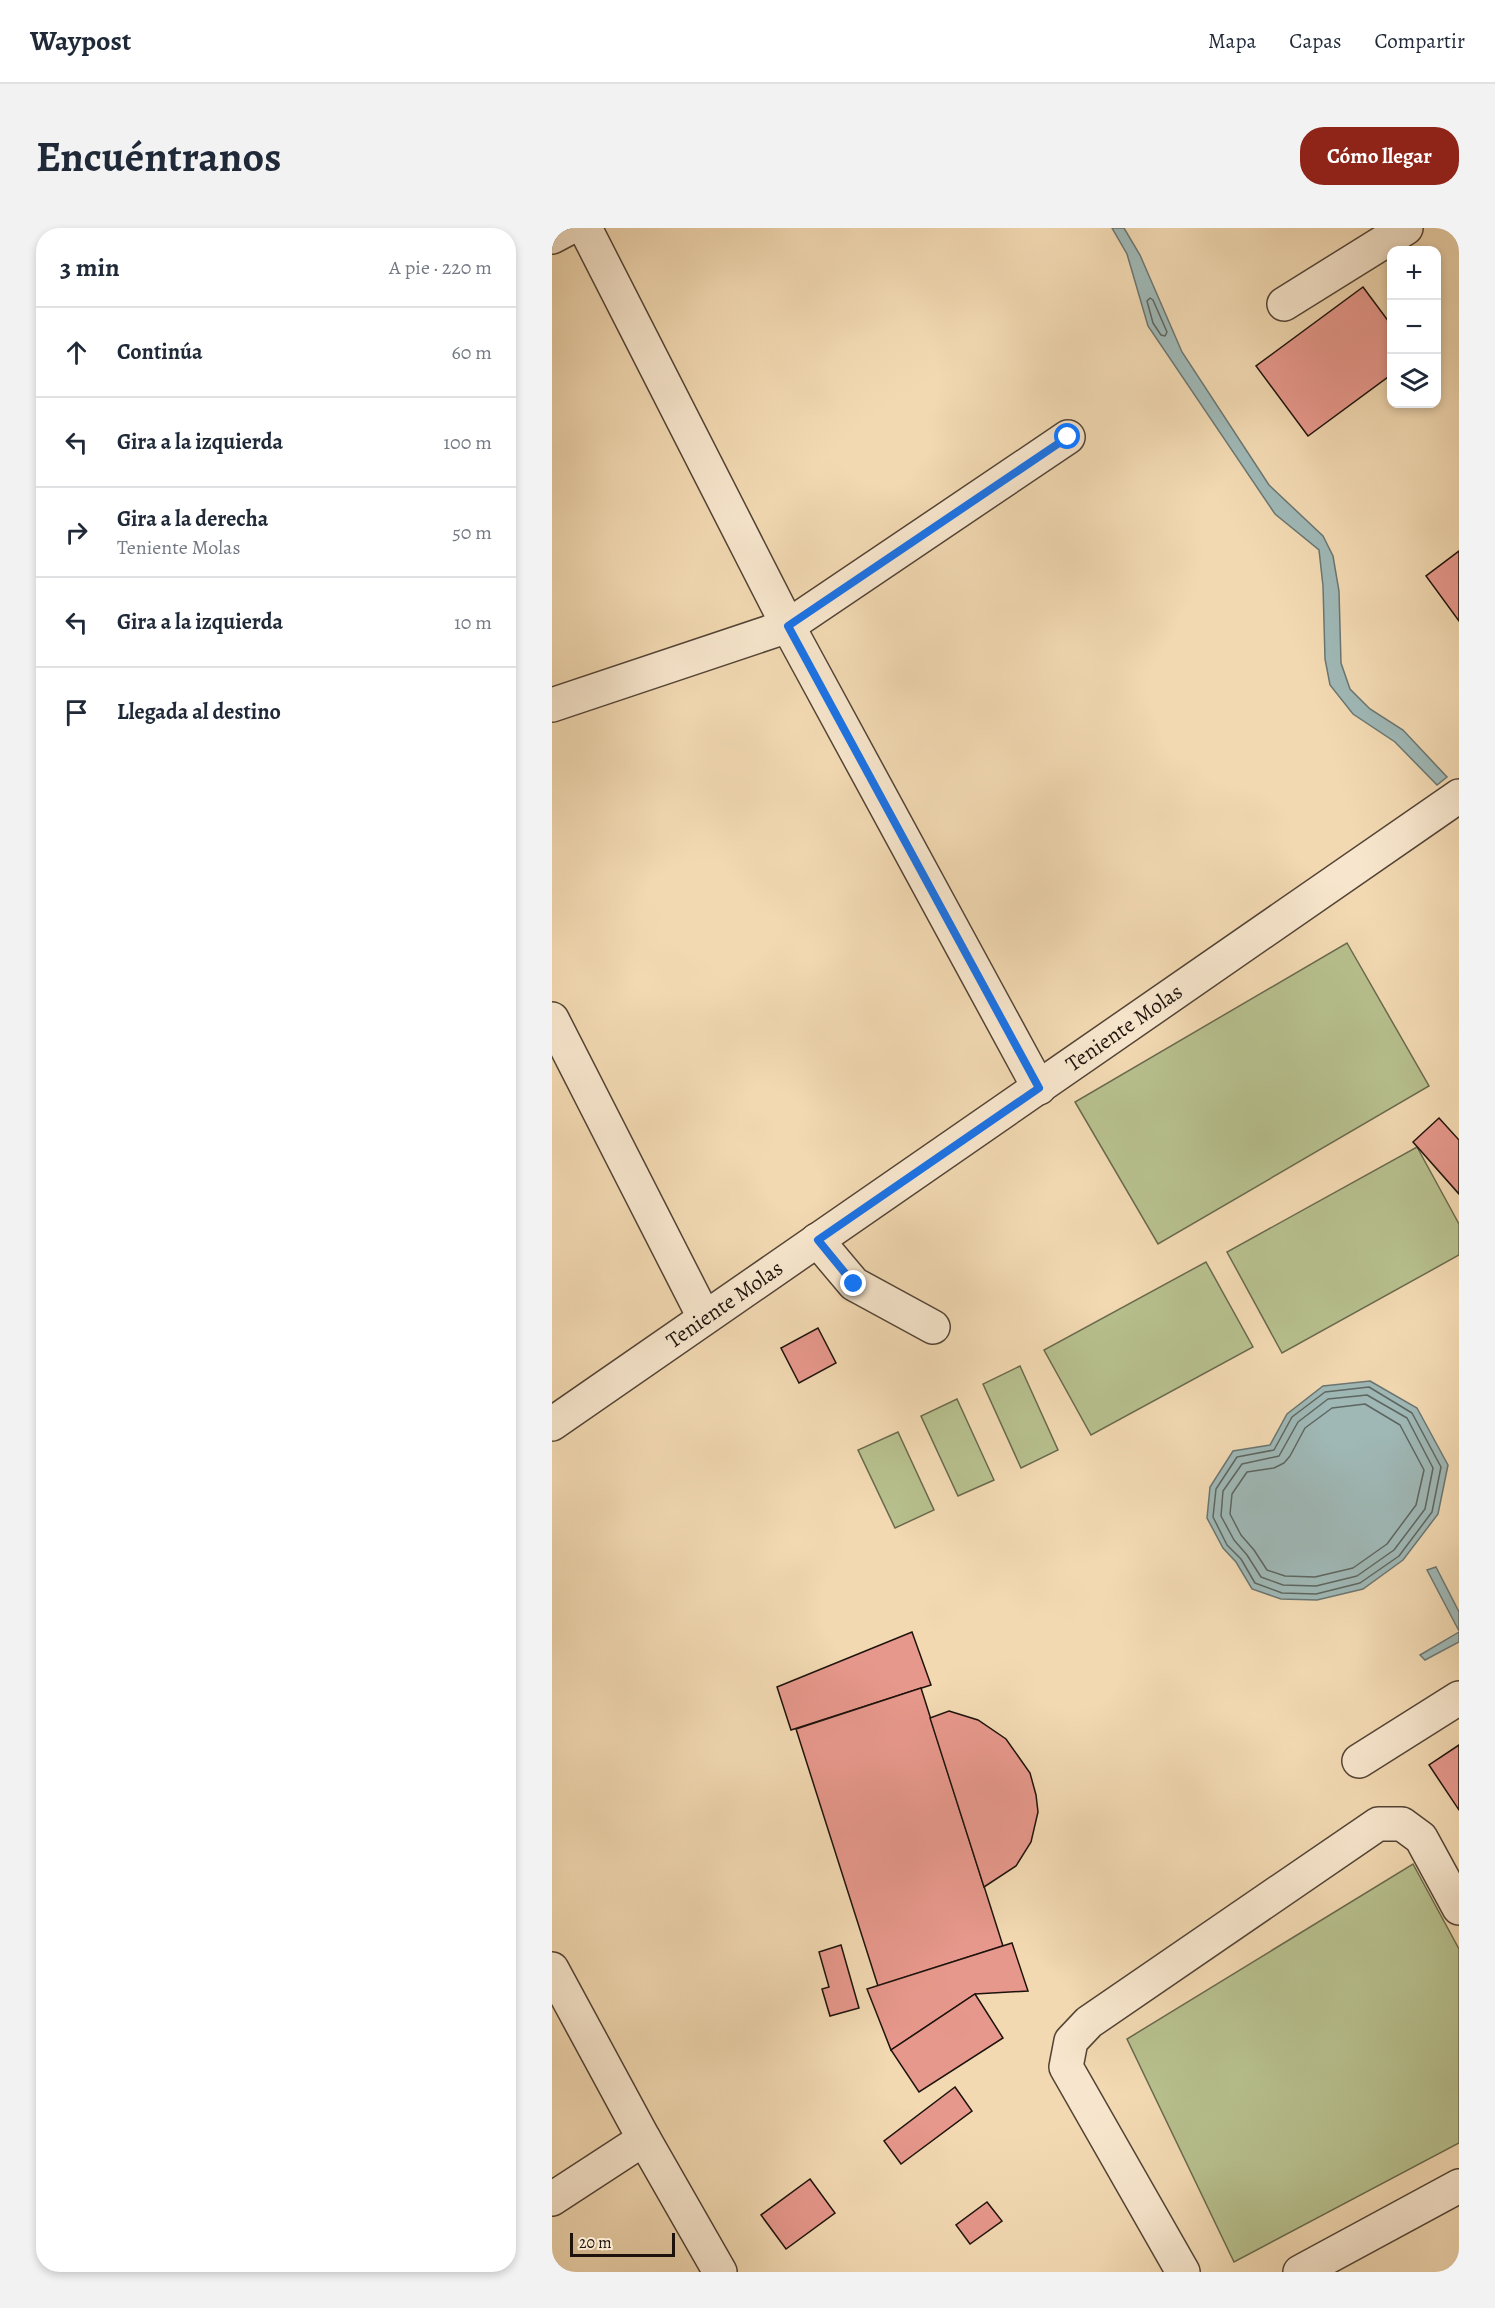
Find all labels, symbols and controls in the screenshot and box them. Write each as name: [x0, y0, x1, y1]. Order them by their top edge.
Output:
text: Waypost: [30, 22, 131, 60]
text: Mapa: [1208, 27, 1256, 55]
text: Capas: [1289, 27, 1342, 55]
text: Compartir: [1375, 27, 1465, 55]
button: Cómo llegar: [1300, 127, 1459, 185]
text: Encuéntranos: [36, 128, 281, 185]
map controls: [1387, 246, 1441, 408]
button: +: [1387, 246, 1441, 300]
text: 3 min: [60, 250, 120, 285]
text: A pie · 220 m: [389, 254, 492, 281]
button: −: [1387, 300, 1441, 354]
icon: ahead: [60, 336, 93, 369]
text: Continúa: [117, 337, 203, 367]
text: 60 m: [452, 339, 492, 366]
button: layers: [1387, 354, 1441, 408]
route start: [1054, 423, 1080, 449]
icon: left: [60, 426, 93, 459]
text: Gira a la izquierda: [117, 427, 283, 457]
text: 100 m: [443, 429, 492, 456]
text: Gira a la derecha: [117, 504, 268, 534]
icon: right: [60, 516, 93, 549]
text: 50 m: [452, 519, 492, 546]
text: Teniente Molas: [117, 534, 240, 561]
icon: left: [60, 606, 93, 639]
text: Gira a la izquierda: [117, 607, 283, 637]
text: 10 m: [454, 609, 492, 636]
icon: arrive: [60, 696, 93, 729]
text: Llegada al destino: [117, 697, 281, 727]
street label: Teniente Molas: [1060, 977, 1189, 1079]
street label: Teniente Molas: [660, 1253, 789, 1355]
route end: [840, 1270, 866, 1296]
scale bar: [570, 2230, 675, 2258]
text: 20 m: [579, 2232, 612, 2254]

